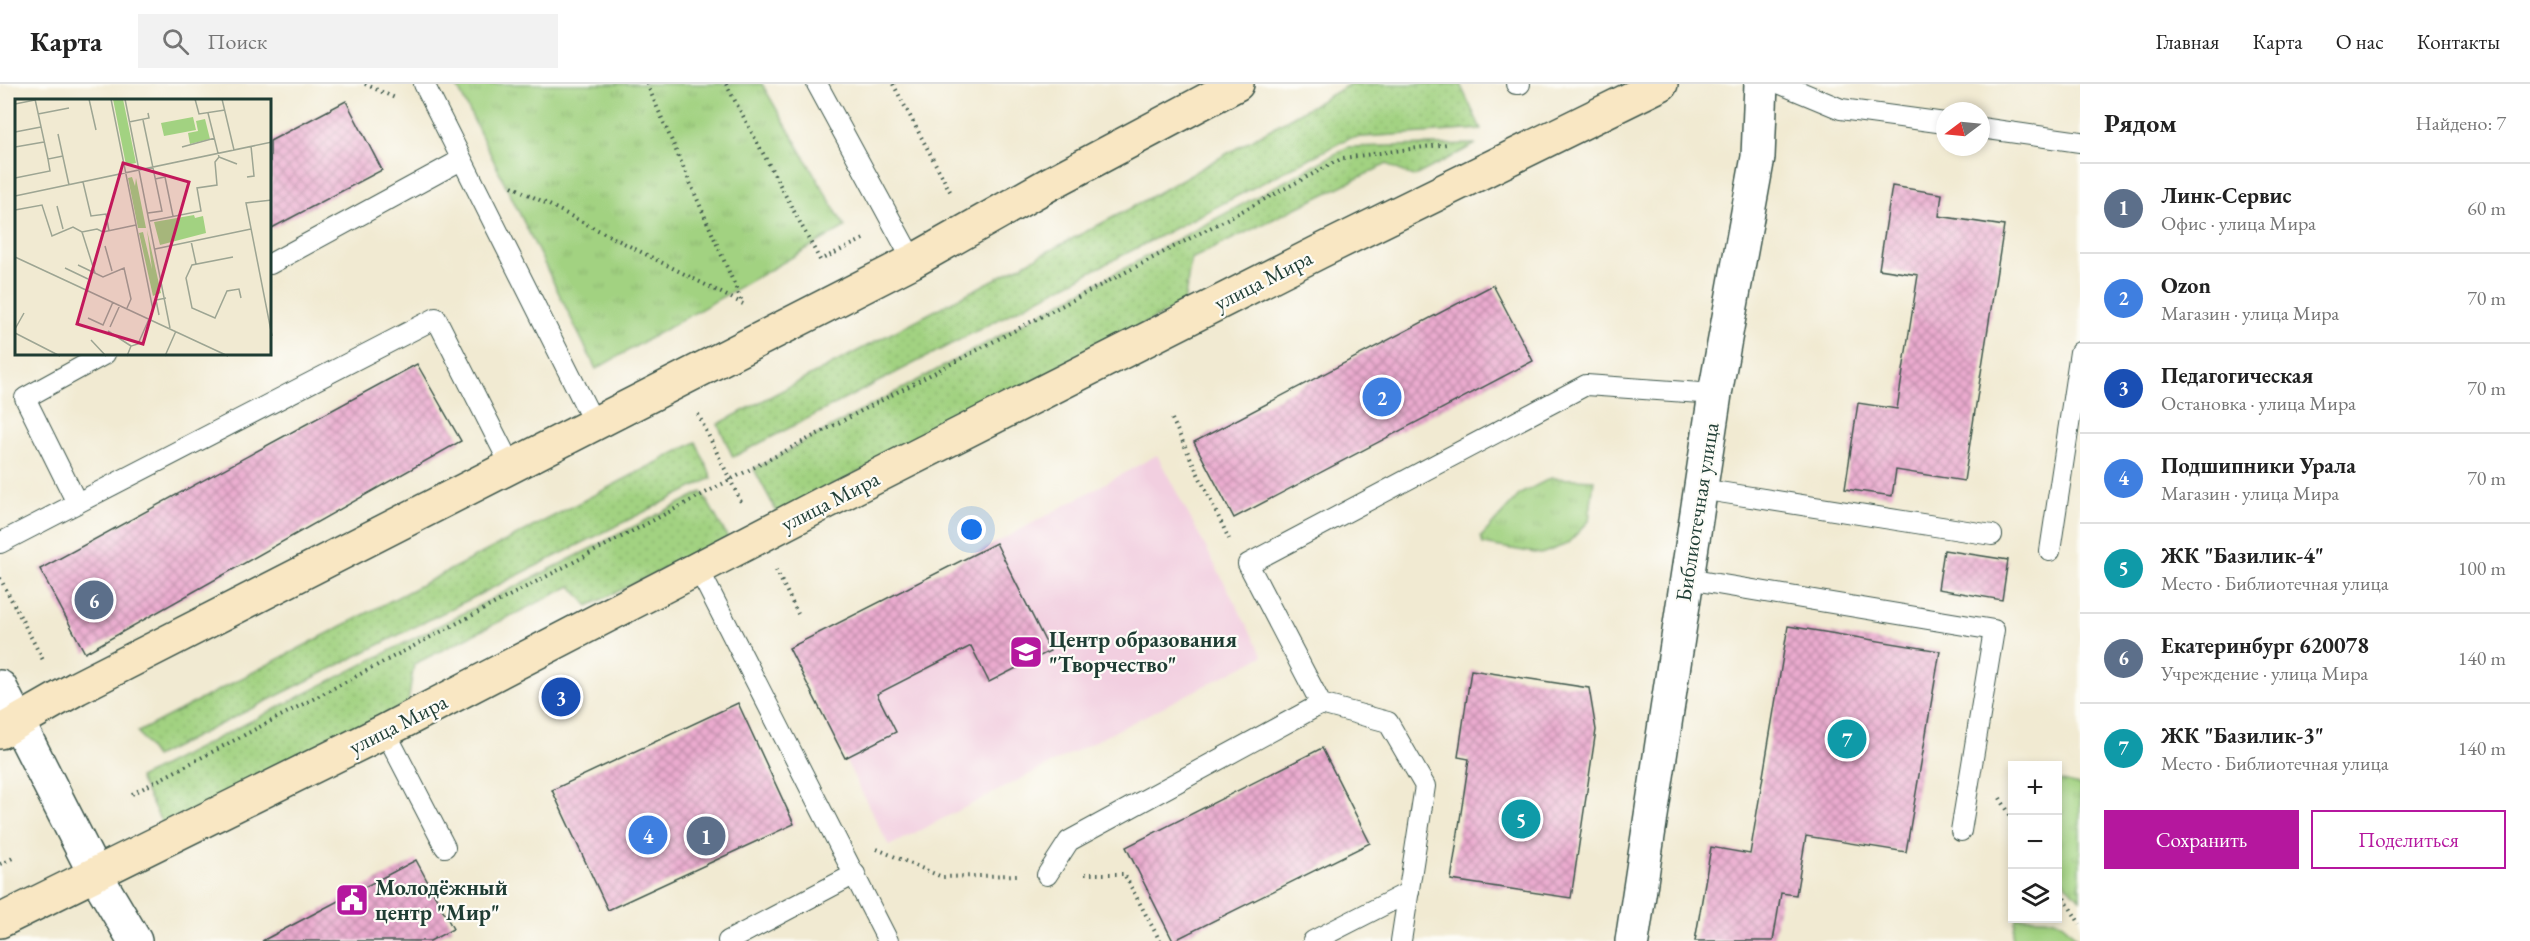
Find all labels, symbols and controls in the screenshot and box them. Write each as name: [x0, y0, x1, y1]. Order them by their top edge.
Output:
search box: [138, 14, 558, 68]
text: Карта: [30, 23, 102, 59]
icon: search: [159, 25, 192, 58]
text: Поиск: [207, 27, 267, 56]
text: Главная: [2155, 28, 2219, 55]
text: Карта: [2252, 28, 2303, 55]
text: О нас: [2336, 28, 2384, 55]
text: Контакты: [2417, 28, 2500, 55]
inset map: [15, 99, 272, 356]
north arrow: [1936, 102, 1990, 156]
text: Рядом: [2104, 106, 2177, 140]
text: Найдено: 7: [2415, 110, 2506, 136]
text: Линк-Сервис: [2161, 181, 2292, 210]
text: 1: [2118, 195, 2129, 221]
text: 60 m: [2467, 195, 2506, 221]
text: Офис · улица Мира: [2161, 210, 2316, 236]
street label: улица Мира: [1209, 243, 1317, 317]
text: Ozon: [2161, 271, 2211, 300]
text: 2: [2118, 285, 2129, 311]
text: 70 m: [2467, 285, 2506, 311]
text: Магазин · улица Мира: [2161, 300, 2339, 326]
text: Педагогическая: [2161, 361, 2313, 390]
pin: 2: [1362, 374, 1402, 420]
text: 3: [2118, 375, 2129, 401]
text: 70 m: [2467, 375, 2506, 401]
text: Остановка · улица Мира: [2161, 390, 2356, 416]
street label: Библиотечная улица: [1669, 420, 1725, 604]
text: Подшипники Урала: [2161, 451, 2356, 480]
street label: улица Мира: [776, 464, 884, 538]
text: 4: [2118, 465, 2129, 491]
text: 70 m: [2467, 465, 2506, 491]
text: Магазин · улица Мира: [2161, 480, 2339, 506]
your location: [957, 515, 986, 544]
text: ЖК "Базилик-4": [2161, 541, 2324, 570]
text: 5: [2118, 555, 2129, 581]
text: 100 m: [2458, 555, 2506, 581]
text: Место · Библиотечная улица: [2161, 570, 2389, 596]
pin: 6: [74, 578, 113, 622]
place label: Центр образования "Творчество": [1049, 625, 1237, 679]
text: Екатеринбург 620078: [2161, 631, 2369, 660]
school or university icon: Центр образования "Творчество": [1008, 634, 1044, 670]
text: 6: [2118, 645, 2129, 671]
text: 140 m: [2458, 645, 2506, 671]
text: Учреждение · улица Мира: [2161, 660, 2368, 686]
pin: 3: [542, 674, 580, 720]
street label: улица Мира: [344, 687, 452, 761]
pin: 7: [1828, 716, 1866, 762]
text: ЖК "Базилик-3": [2161, 721, 2324, 750]
text: 7: [2118, 735, 2129, 761]
text: 140 m: [2458, 735, 2506, 761]
text: Место · Библиотечная улица: [2161, 750, 2389, 776]
map controls: [2008, 761, 2062, 923]
button: +: [2008, 761, 2062, 815]
pin: 5: [1502, 796, 1540, 842]
button: Сохранить: [2104, 810, 2299, 869]
button: Поделиться: [2311, 810, 2506, 869]
pin: 4: [628, 812, 668, 858]
pin: 1: [686, 814, 726, 858]
button: −: [2008, 815, 2062, 869]
button: layers: [2008, 869, 2062, 923]
place label: Молодёжный центр "Мир": [375, 873, 508, 927]
public building icon: Молодёжный центр "Мир": [334, 882, 370, 918]

